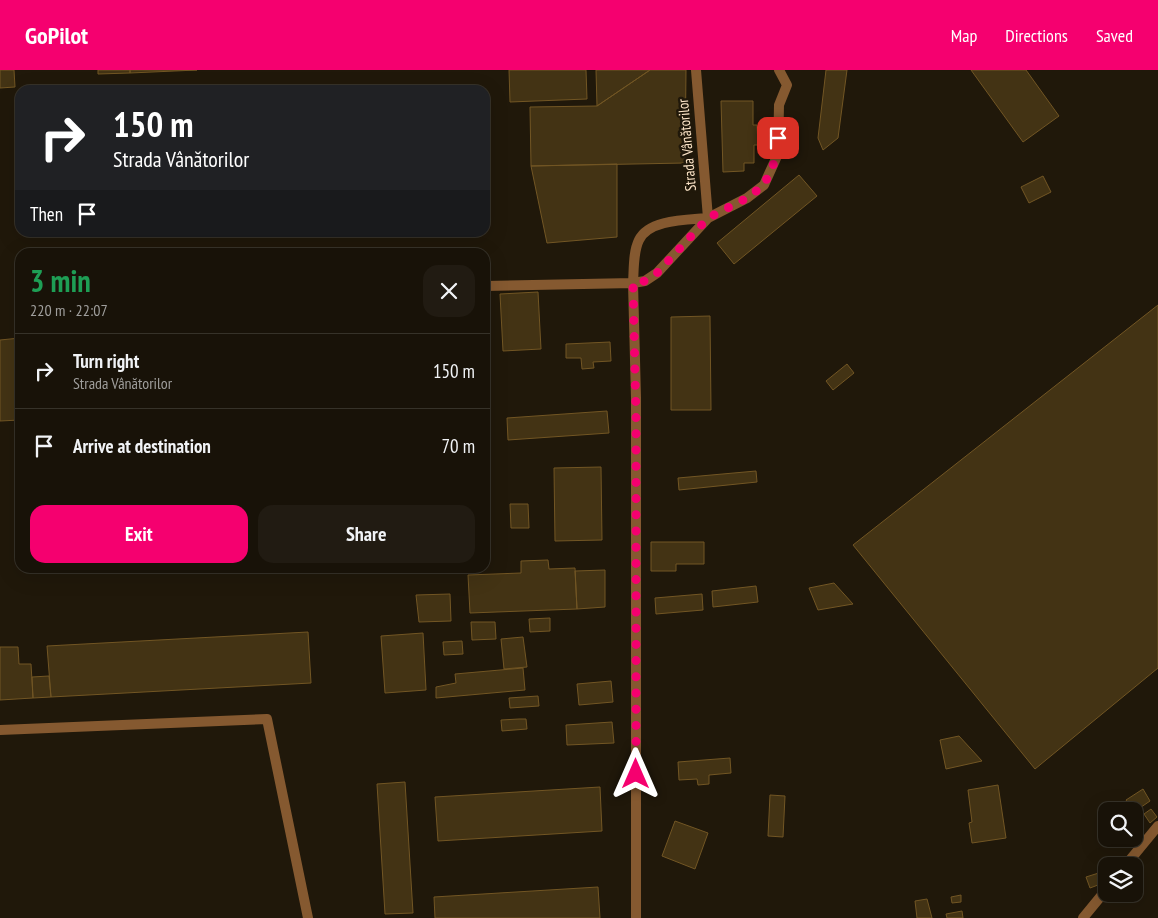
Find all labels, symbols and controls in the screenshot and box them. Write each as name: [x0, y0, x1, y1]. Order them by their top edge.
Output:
text: GoPilot: [25, 20, 88, 51]
text: Map: [951, 24, 977, 47]
text: Directions: [1005, 24, 1068, 47]
text: Saved: [1096, 24, 1133, 47]
street label: Strada Vânătorilor: [673, 97, 700, 192]
text: 150 m: [113, 101, 194, 147]
icon: right: [30, 105, 95, 170]
pin: [757, 117, 799, 159]
icon: arrive: [764, 124, 792, 152]
text: Strada Vânătorilor: [113, 145, 249, 173]
icon: arrive: [73, 200, 101, 228]
text: Then: [30, 202, 63, 226]
text: 3 min: [30, 261, 91, 300]
button: close: [423, 265, 475, 317]
text: 220 m · 22:07: [30, 300, 108, 320]
text: Turn right: [73, 349, 139, 373]
icon: right: [30, 357, 58, 385]
text: 150 m: [433, 359, 475, 383]
text: Strada Vânătorilor: [73, 373, 172, 393]
icon: arrive: [30, 432, 58, 460]
text: Arrive at destination: [73, 434, 211, 458]
text: 70 m: [442, 434, 475, 458]
button: Exit: [30, 505, 248, 563]
button: Share: [258, 505, 475, 563]
position arrow: [609, 747, 661, 799]
map controls: [1098, 802, 1143, 902]
button: search: [1098, 802, 1143, 847]
button: layers: [1098, 857, 1143, 902]

